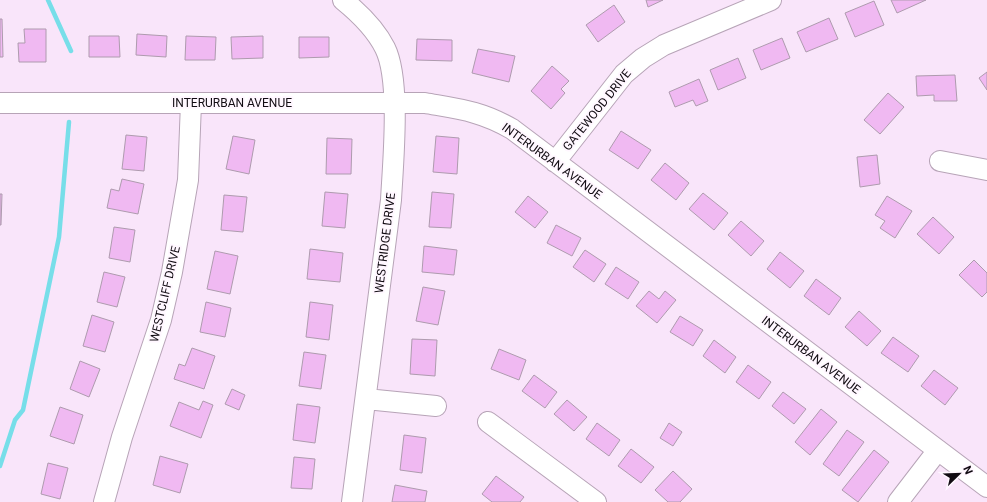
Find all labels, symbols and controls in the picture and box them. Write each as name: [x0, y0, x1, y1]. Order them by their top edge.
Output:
street label: GATEWOOD DRIVE: [560, 67, 634, 153]
street label: INTERURBAN AVENUE: [172, 96, 292, 110]
street label: INTERURBAN AVENUE: [499, 120, 605, 202]
street label: WESTRIDGE DRIVE: [372, 192, 398, 294]
street label: WESTCLIFF DRIVE: [147, 244, 183, 344]
street label: INTERURBAN AVENUE: [759, 313, 863, 397]
north arrow: [939, 454, 979, 494]
text: N: [960, 464, 975, 477]

